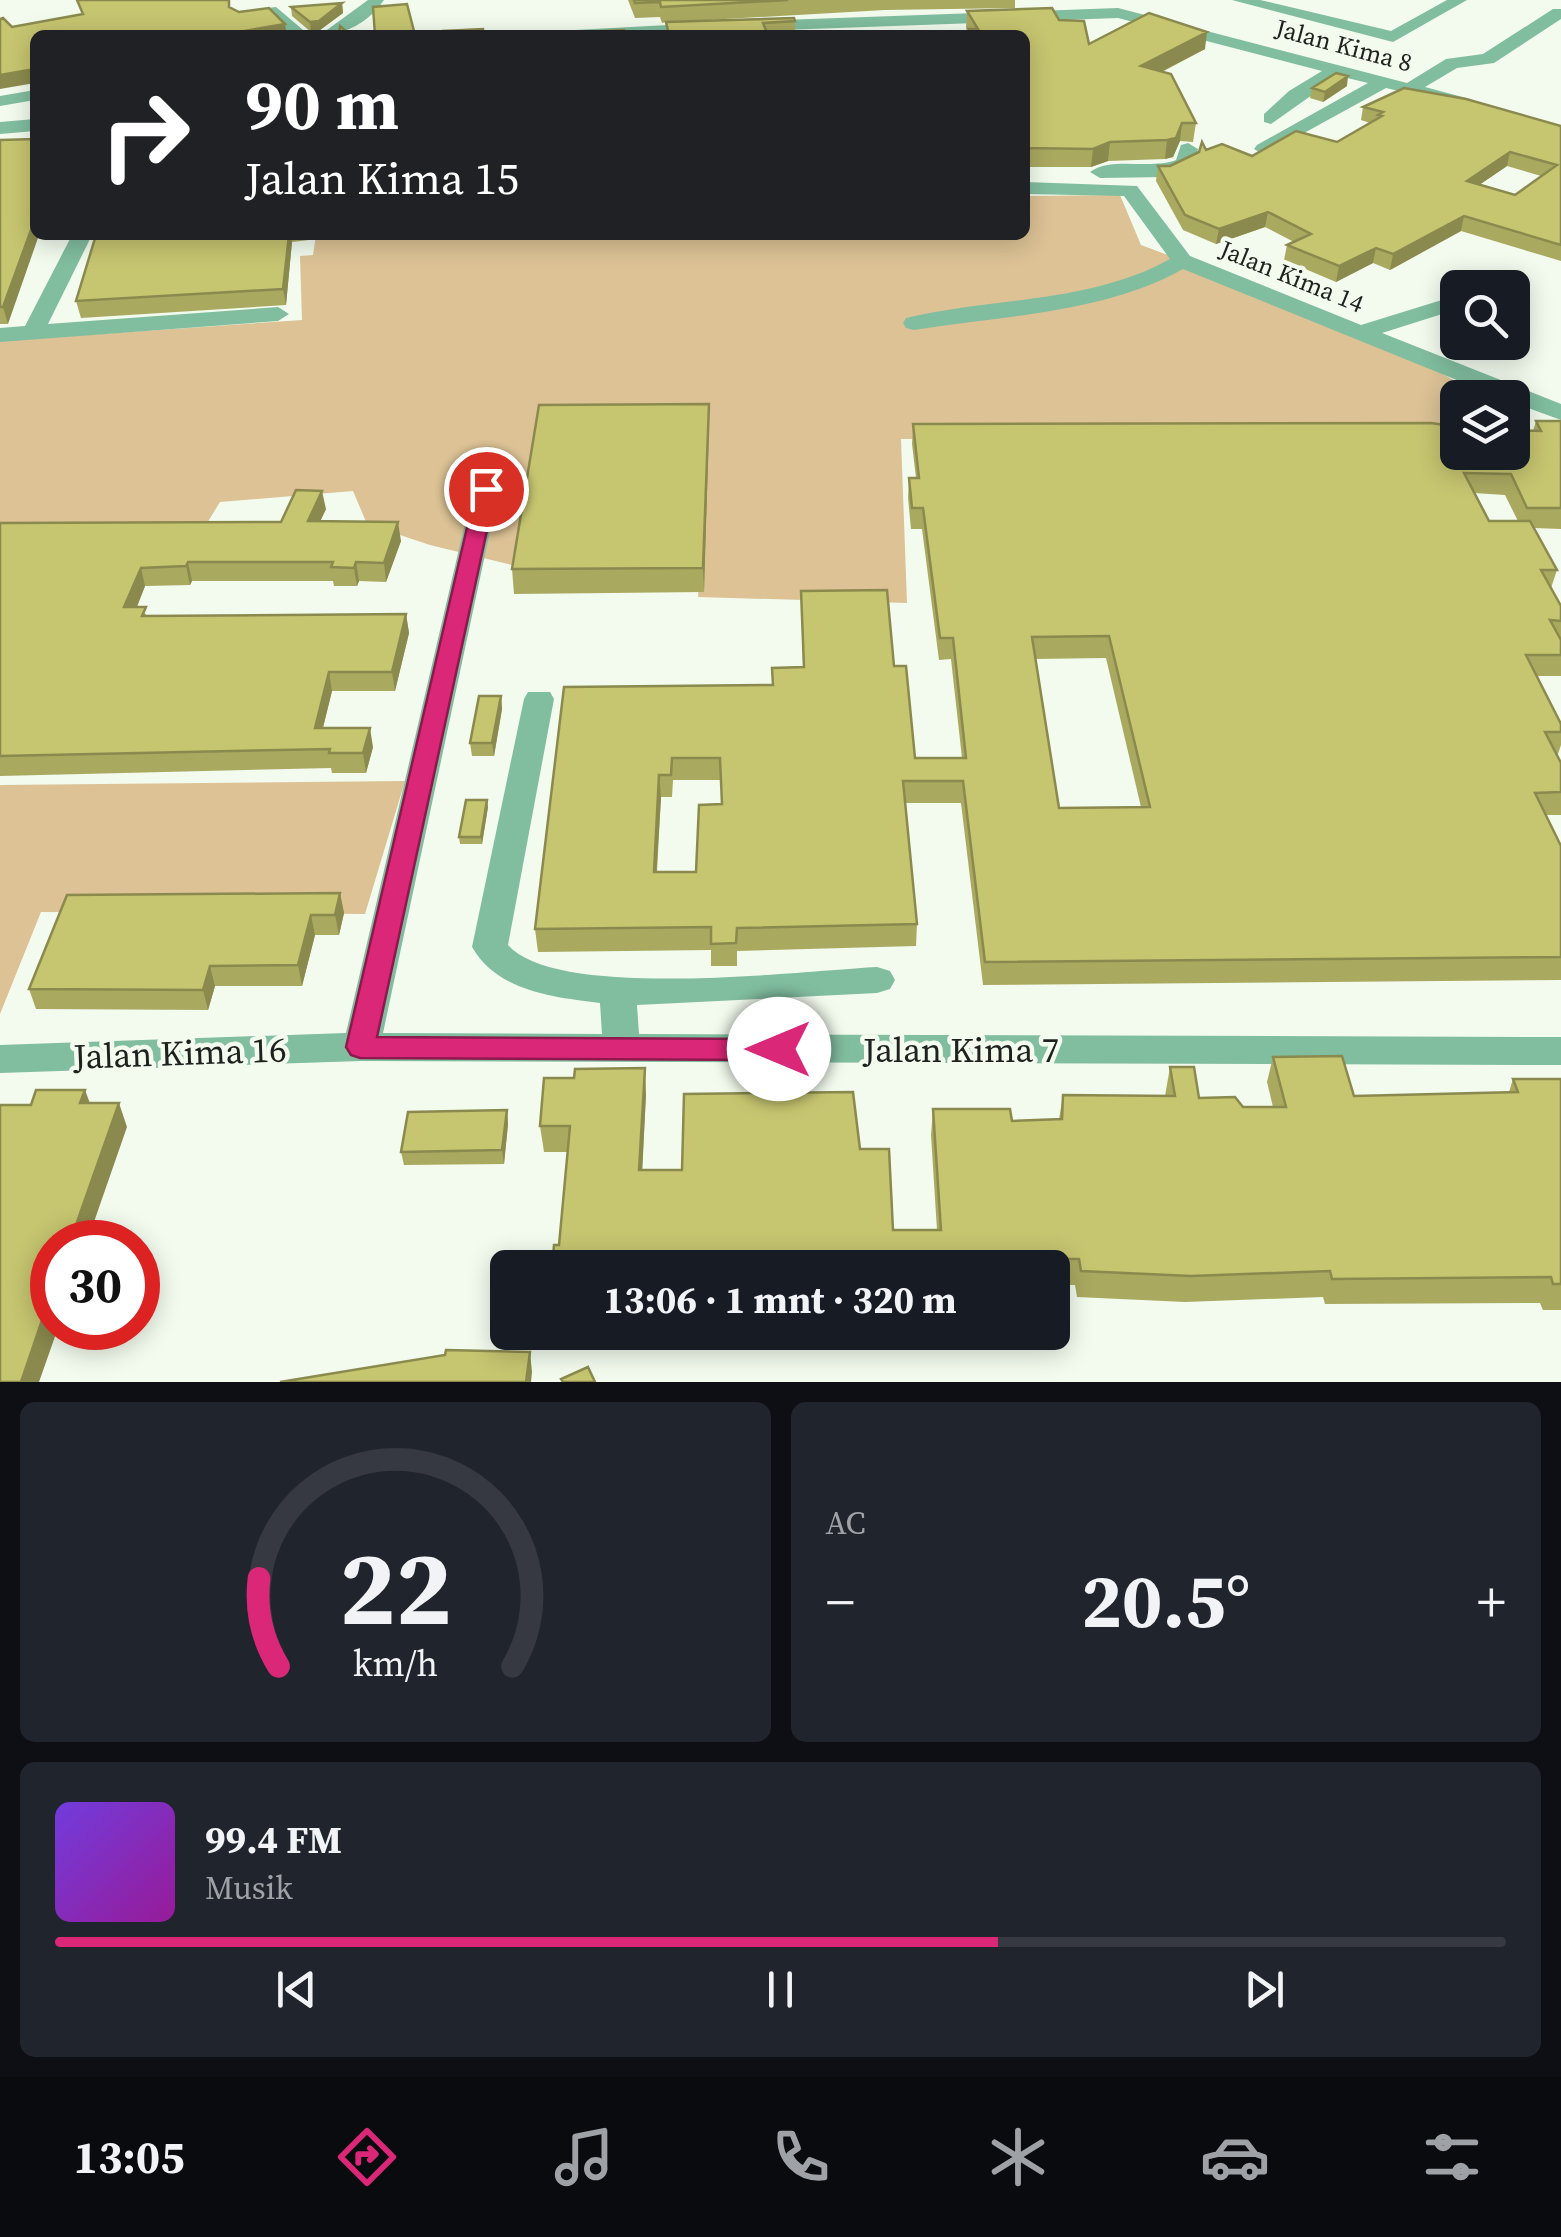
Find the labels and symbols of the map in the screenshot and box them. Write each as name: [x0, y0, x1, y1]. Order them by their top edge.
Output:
street label: Jalan Kima 8: [1271, 10, 1416, 80]
street label: Jalan Kima 14: [1214, 231, 1369, 320]
pin: [444, 447, 529, 532]
position arrow: [727, 997, 831, 1101]
street label: Jalan Kima 16: [72, 1025, 287, 1081]
street label: Jalan Kima 7: [862, 1026, 1059, 1074]
speed limit sign: 30: [30, 1220, 160, 1350]

